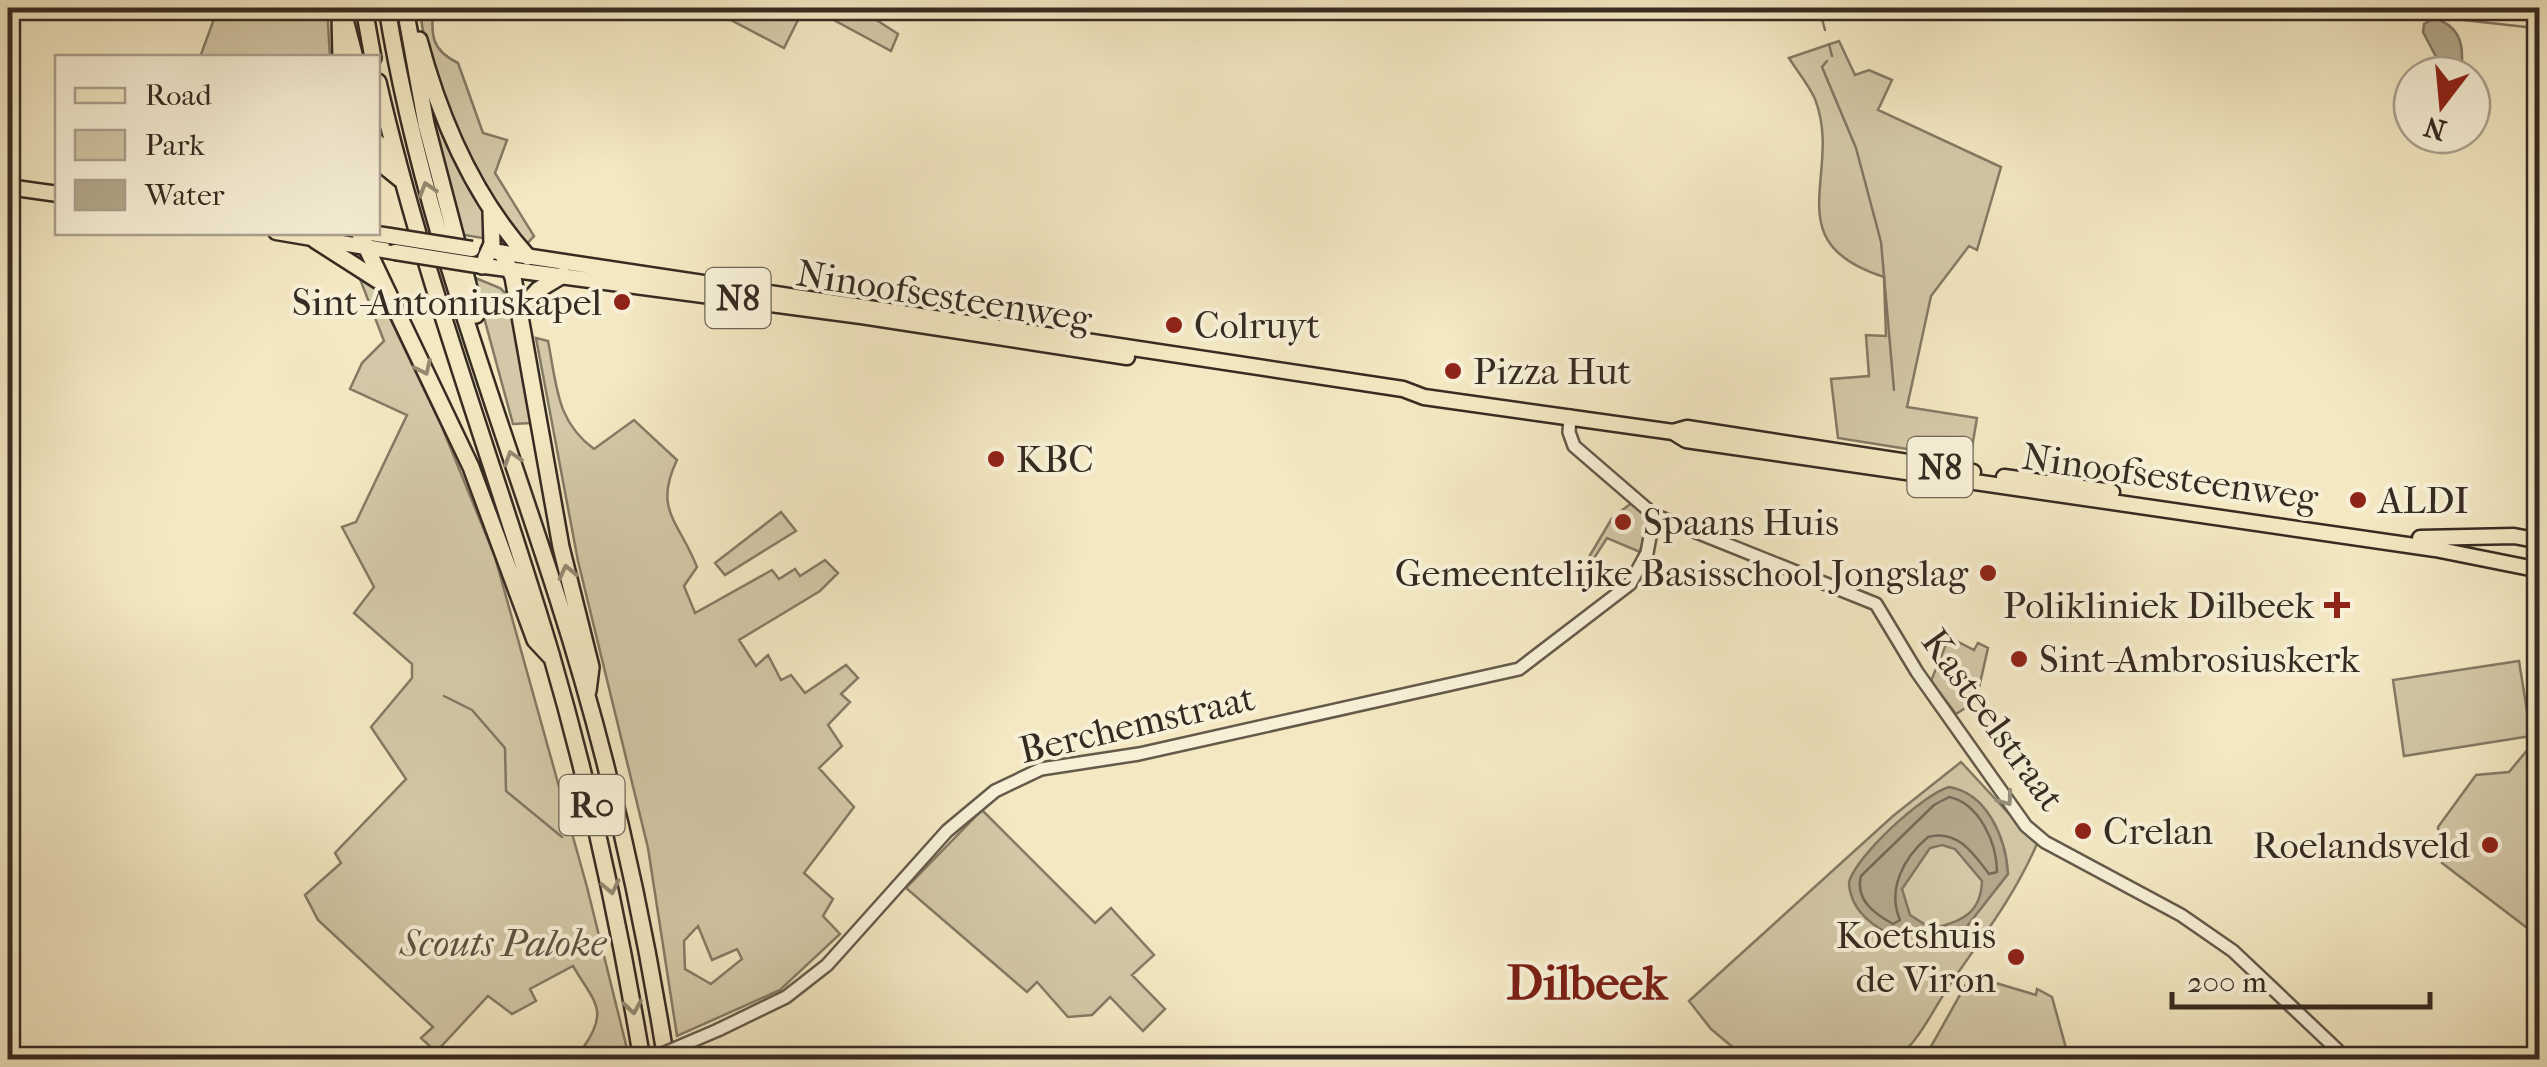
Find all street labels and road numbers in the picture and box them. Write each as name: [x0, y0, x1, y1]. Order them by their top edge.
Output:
street label: Ninoofsesteenweg: [793, 250, 1095, 342]
road number: N8: [706, 268, 770, 328]
street label: Ninoofsesteenweg: [2019, 434, 2321, 520]
road number: N8: [1908, 437, 1972, 497]
street label: Kasteelstraat: [1912, 620, 2074, 820]
street label: Berchemstraat: [1015, 675, 1259, 773]
road number: R0: [560, 775, 624, 835]

